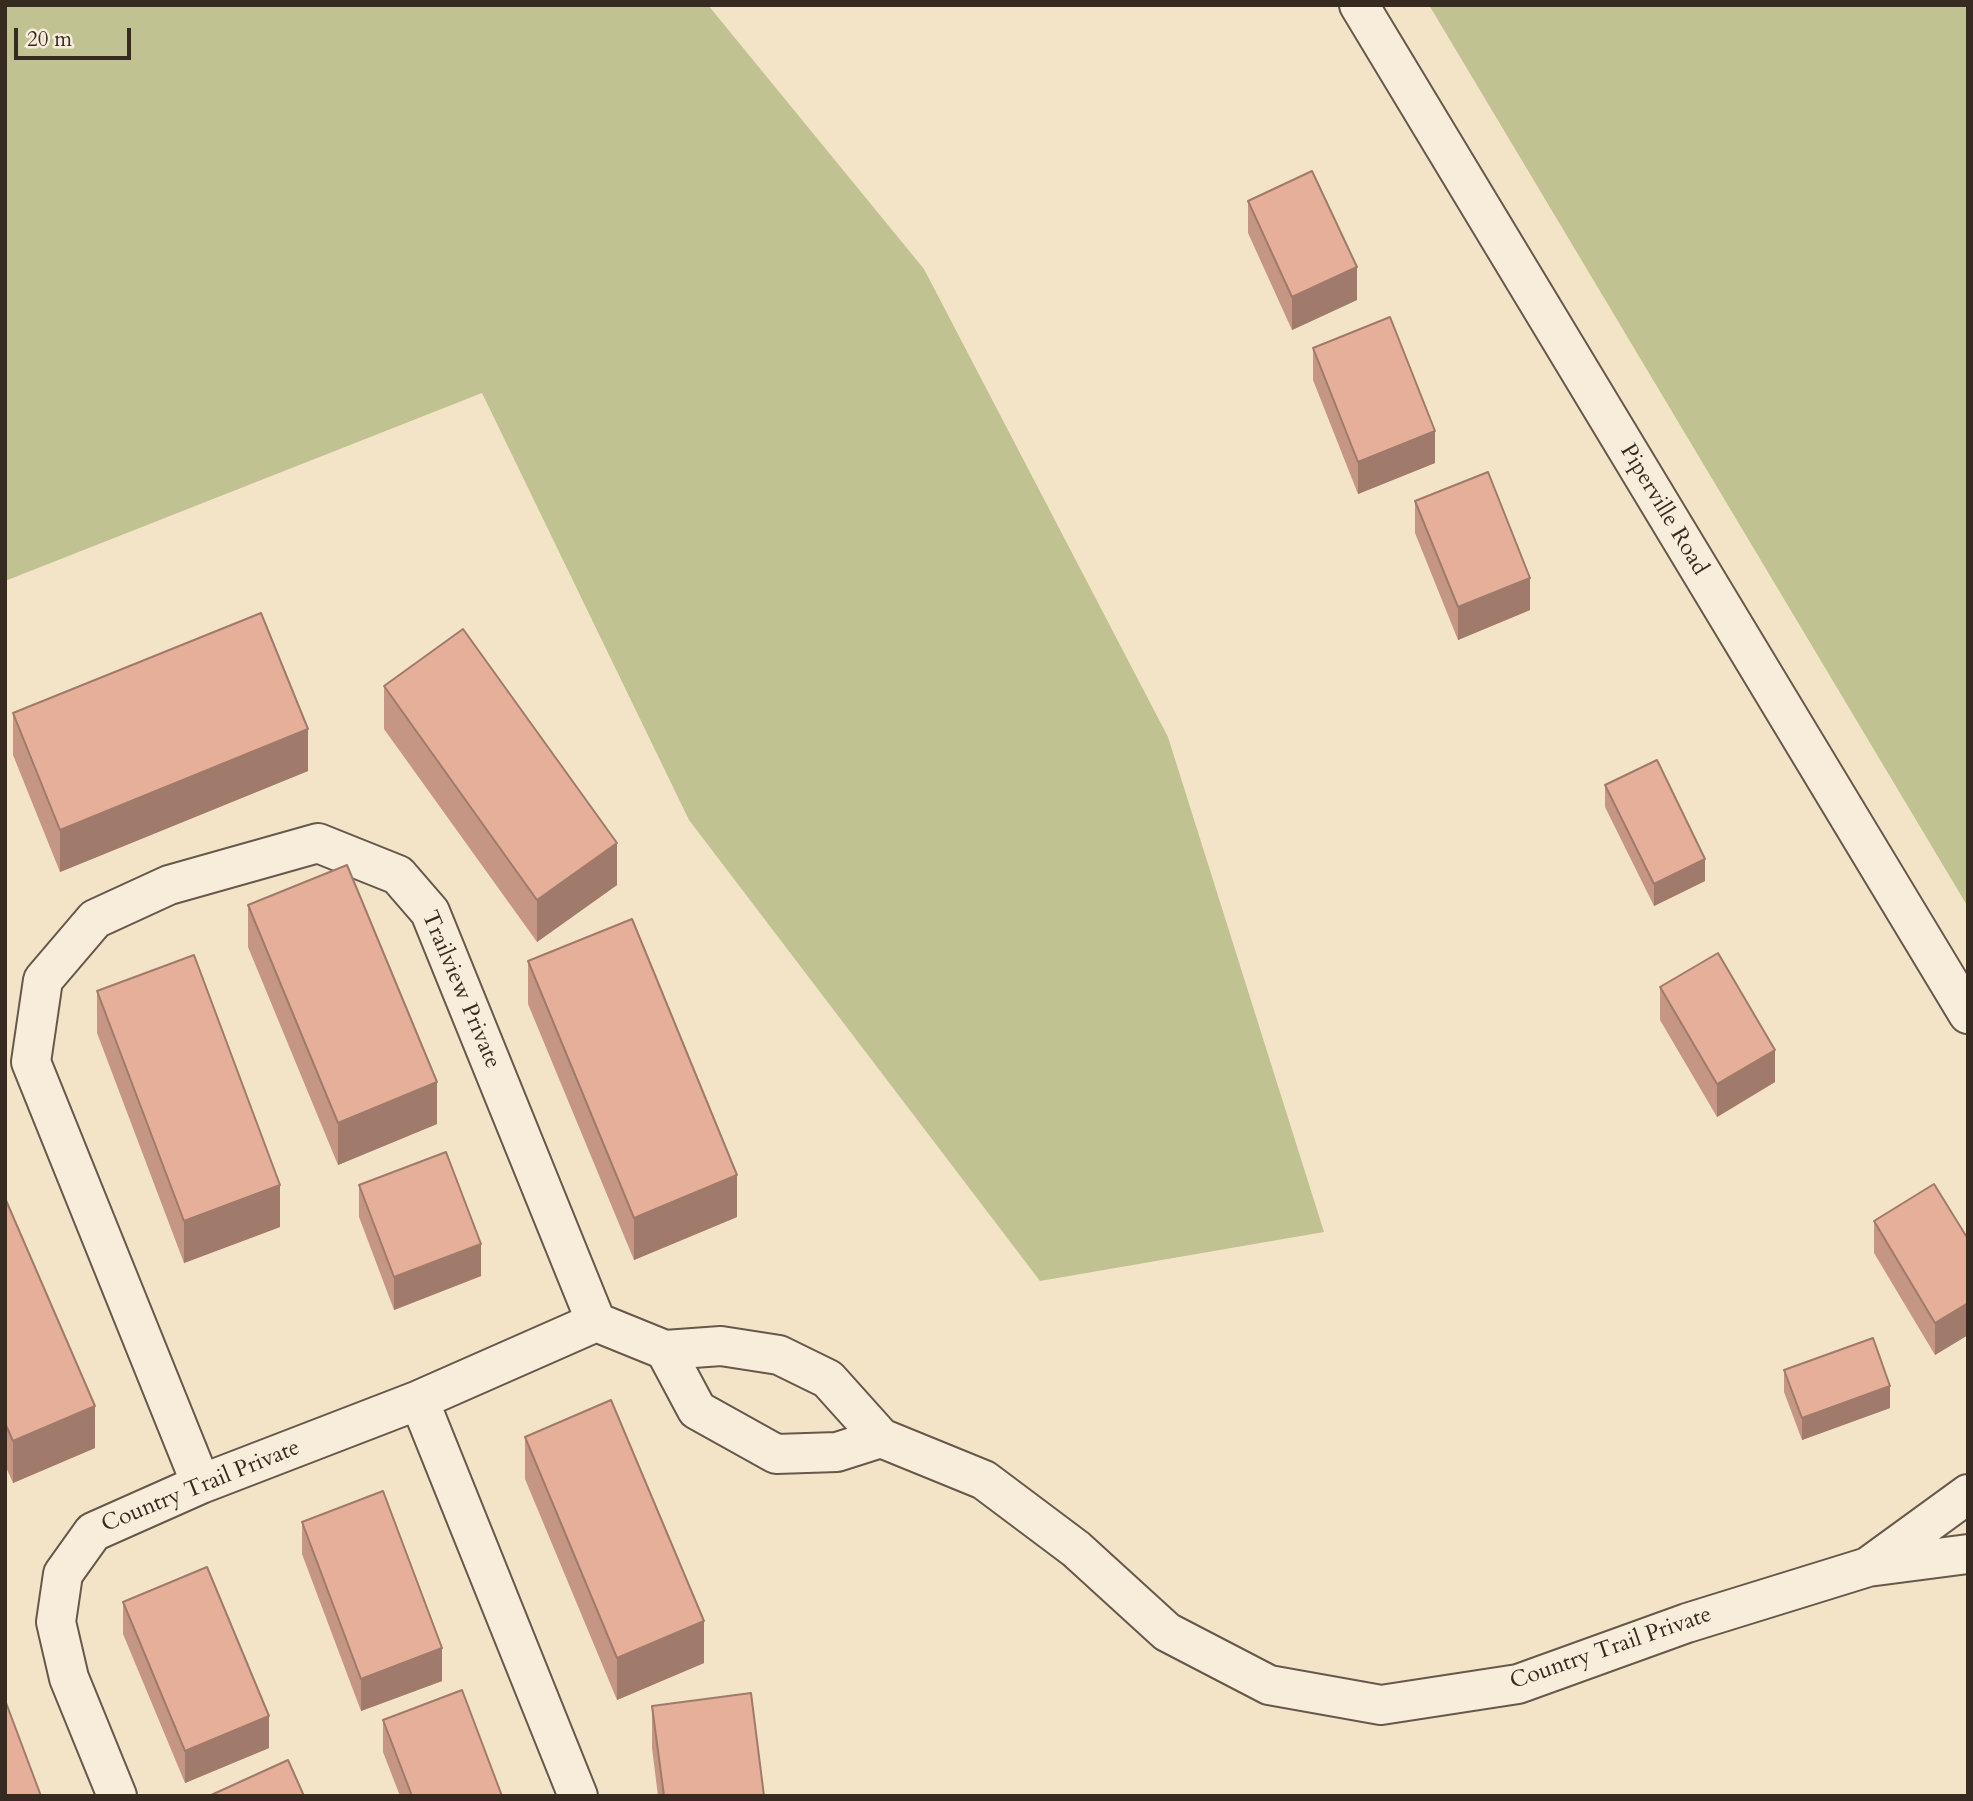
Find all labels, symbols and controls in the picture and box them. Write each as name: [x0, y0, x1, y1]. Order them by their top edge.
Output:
scale bar: [18, 14, 135, 58]
text: 20 m: [27, 25, 72, 54]
street label: Piperville Road: [1613, 439, 1713, 581]
street label: Trailview Private: [414, 907, 506, 1073]
street label: Country Trail Private: [98, 1435, 304, 1539]
street label: Country Trail Private: [1507, 1602, 1715, 1696]

